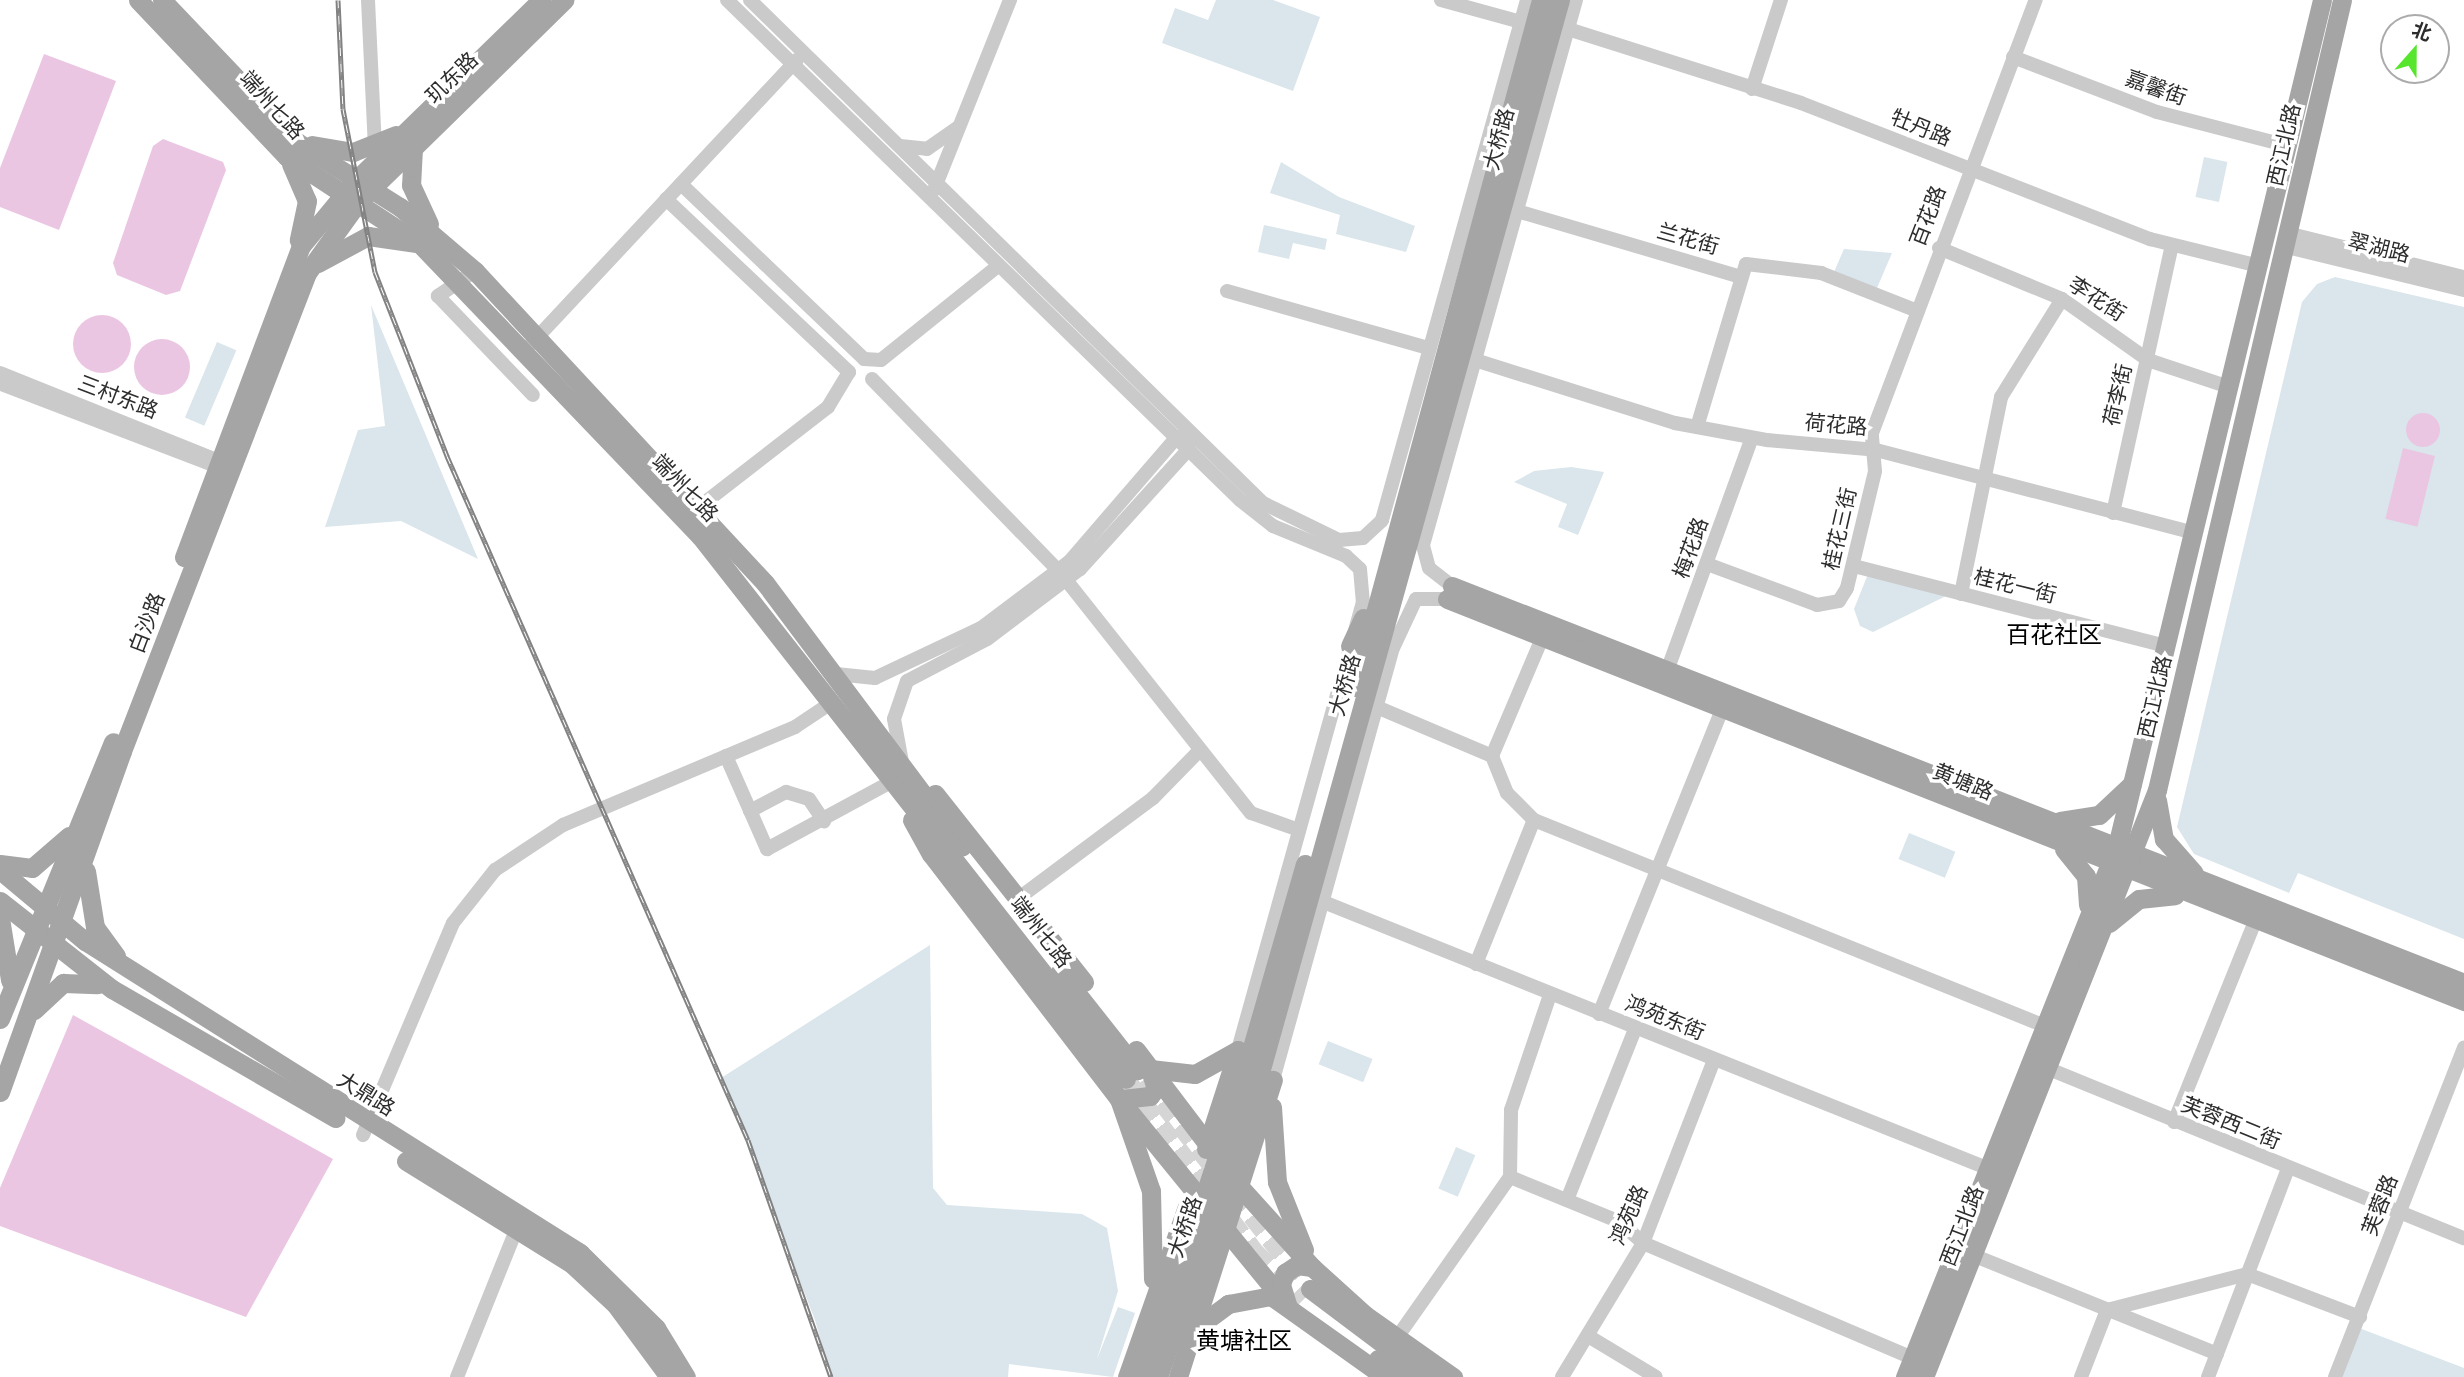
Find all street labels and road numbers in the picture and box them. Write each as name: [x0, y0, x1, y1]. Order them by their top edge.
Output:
street label: 玑东路: [421, 47, 483, 109]
street label: 端州七路: [235, 65, 309, 145]
street label: 嘉馨街: [2122, 65, 2190, 111]
street label: 西江北路: [2262, 101, 2306, 189]
street label: 大桥路: [1479, 105, 1519, 173]
street label: 牡丹路: [1887, 105, 1955, 151]
street label: 百花路: [1905, 182, 1951, 250]
street label: 兰花街: [1654, 218, 1722, 260]
street label: 翠湖路: [2345, 228, 2413, 268]
street label: 李花街: [2064, 271, 2130, 327]
street label: 荷李街: [2099, 361, 2137, 429]
street label: 三村东路: [74, 370, 162, 424]
street label: 荷花路: [1804, 410, 1868, 440]
street label: 端州七路: [647, 449, 723, 527]
street label: 桂花三街: [1818, 485, 1862, 573]
street label: 梅花路: [1668, 514, 1714, 582]
street label: 桂花一街: [1971, 564, 2059, 608]
street label: 白沙路: [124, 589, 170, 657]
street label: 大桥路: [1324, 651, 1366, 719]
street label: 西江北路: [2133, 653, 2177, 741]
street label: 黄塘路: [1929, 759, 1997, 805]
street label: 端州七路: [1005, 891, 1077, 973]
street label: 鸿苑东街: [1621, 991, 1709, 1045]
street label: 大鼎路: [333, 1067, 399, 1121]
street label: 芙蓉西二街: [2178, 1092, 2284, 1154]
street label: 芙蓉路: [2357, 1171, 2403, 1239]
street label: 鸿苑路: [1605, 1181, 1653, 1249]
street label: 西江北路: [1935, 1182, 1989, 1270]
street label: 大桥路: [1163, 1193, 1207, 1261]

